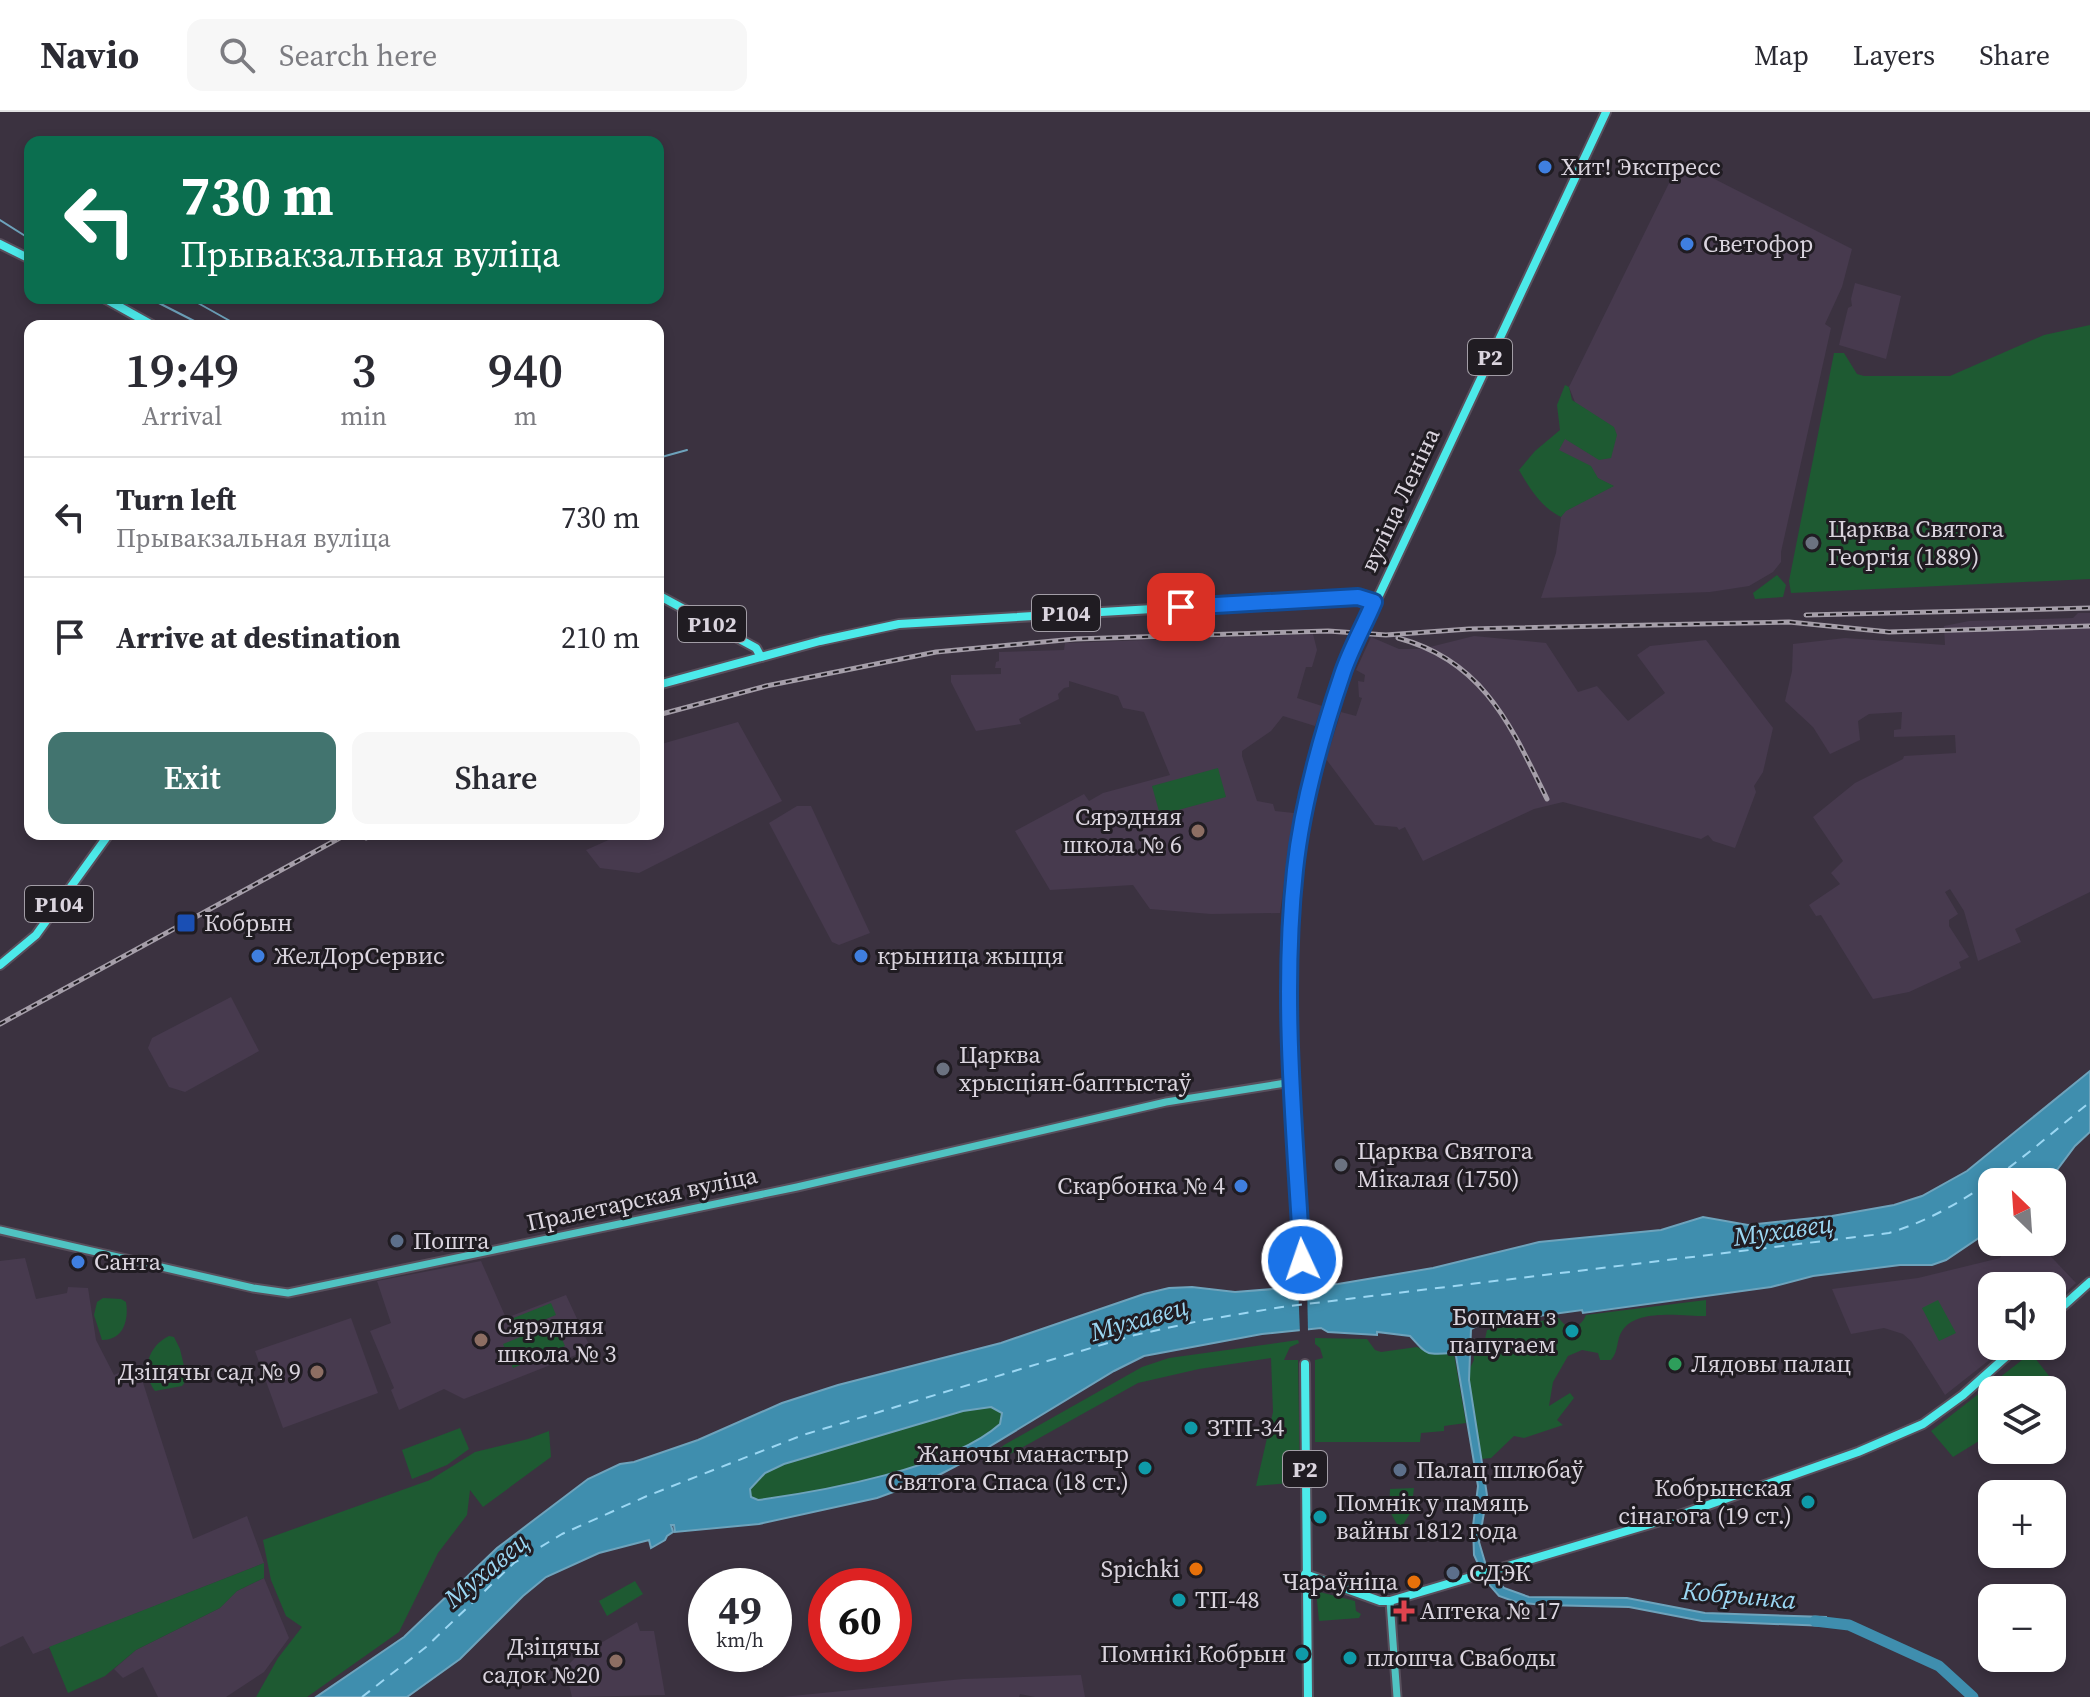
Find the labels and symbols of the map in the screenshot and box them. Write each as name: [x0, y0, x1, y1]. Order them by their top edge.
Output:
place label: Хит! Экспресс: [1561, 150, 1721, 183]
marker: Хит! Экспресс: [1536, 158, 1554, 176]
place label: Светофор: [1703, 227, 1813, 260]
marker: Светофор: [1678, 235, 1696, 253]
road number: Р2: [1468, 339, 1512, 375]
street label: вуліца Леніна: [1352, 422, 1448, 577]
place label: Царква Святога Георгія (1889): [1828, 512, 2005, 573]
marker: Царква Святога Георгія (1889): [1803, 534, 1821, 552]
pin: [1147, 573, 1215, 641]
road number: Р104: [1032, 595, 1100, 631]
road number: Р102: [678, 606, 746, 642]
place label: Сярэдняя школа № 6: [1063, 800, 1182, 861]
marker: Сярэдняя школа № 6: [1189, 822, 1207, 840]
road number: Р104: [25, 886, 93, 922]
place label: Кобрын: [204, 906, 292, 939]
marker: Кобрын: [175, 912, 197, 934]
place label: ЖелДорСервис: [274, 939, 445, 972]
place label: крыница жыцця: [877, 939, 1064, 972]
marker: ЖелДорСервис: [249, 947, 267, 965]
marker: крыница жыцця: [852, 947, 870, 965]
place label: Царква хрысціян-баптыстаў: [959, 1038, 1192, 1099]
marker: Царква хрысціян-баптыстаў: [934, 1060, 952, 1078]
place label: Царква Святога Мікалая (1750): [1357, 1134, 1534, 1195]
marker: Царква Святога Мікалая (1750): [1332, 1156, 1350, 1174]
street label: Пралетарская вуліца: [523, 1158, 761, 1239]
north arrow: [1978, 1168, 2066, 1256]
place label: Скарбонка № 4: [1057, 1169, 1225, 1202]
marker: Скарбонка № 4: [1232, 1177, 1250, 1195]
water label: Мухавец: [1730, 1205, 1835, 1255]
position arrow: [1260, 1218, 1344, 1302]
place label: Пошта: [413, 1224, 490, 1257]
marker: Пошта: [388, 1232, 406, 1250]
place label: Санта: [94, 1245, 162, 1278]
marker: Санта: [69, 1253, 87, 1271]
water label: Мухавец: [1085, 1288, 1192, 1350]
place label: Боцман з папугаем: [1449, 1300, 1556, 1361]
place label: Сярэдняя школа № 3: [497, 1309, 617, 1370]
marker: Боцман з папугаем: [1563, 1322, 1581, 1340]
marker: Сярэдняя школа № 3: [472, 1331, 490, 1349]
place label: Лядовы палац: [1691, 1347, 1851, 1380]
place label: Дзіцячы сад № 9: [118, 1355, 301, 1388]
marker: Лядовы палац: [1666, 1355, 1684, 1373]
marker: Дзіцячы сад № 9: [308, 1363, 326, 1381]
place label: ЗТП-34: [1207, 1411, 1284, 1444]
marker: ЗТП-34: [1182, 1419, 1200, 1437]
place label: Жаночы манастыр Святога Спаса (18 ст.): [888, 1437, 1129, 1498]
road number: Р2: [1283, 1451, 1327, 1487]
place label: Палац шлюбаў: [1416, 1453, 1584, 1486]
marker: Жаночы манастыр Святога Спаса (18 ст.): [1136, 1459, 1154, 1477]
marker: Палац шлюбаў: [1391, 1461, 1409, 1479]
place label: Кобрынская сінагога (19 ст.): [1618, 1471, 1792, 1532]
place label: Помнік у памяць вайны 1812 года: [1336, 1486, 1529, 1547]
marker: Кобрынская сінагога (19 ст.): [1799, 1493, 1817, 1511]
marker: Помнік у памяць вайны 1812 года: [1311, 1508, 1329, 1526]
water label: Мухавец: [435, 1524, 536, 1617]
place label: Spichki: [1101, 1552, 1180, 1585]
place label: СДЭК: [1469, 1556, 1531, 1589]
marker: Spichki: [1187, 1560, 1205, 1578]
marker: СДЭК: [1444, 1564, 1462, 1582]
place label: Чараўніца: [1282, 1565, 1399, 1598]
speed limit sign: 60: [808, 1568, 912, 1672]
water label: Кобрынка: [1679, 1572, 1798, 1618]
marker: Чараўніца: [1405, 1573, 1423, 1591]
place label: ТП-48: [1195, 1583, 1260, 1616]
marker: ТП-48: [1170, 1591, 1188, 1609]
place label: Аптека № 17: [1420, 1594, 1560, 1627]
marker: Аптека № 17: [1395, 1602, 1413, 1620]
place label: Дзіцячы садок №20: [482, 1630, 600, 1691]
place label: Помнікі Кобрын: [1100, 1637, 1286, 1670]
place label: плошча Свабоды: [1366, 1641, 1556, 1674]
marker: Помнікі Кобрын: [1293, 1645, 1311, 1663]
marker: плошча Свабоды: [1341, 1649, 1359, 1667]
marker: Дзіцячы садок №20: [607, 1652, 625, 1670]

